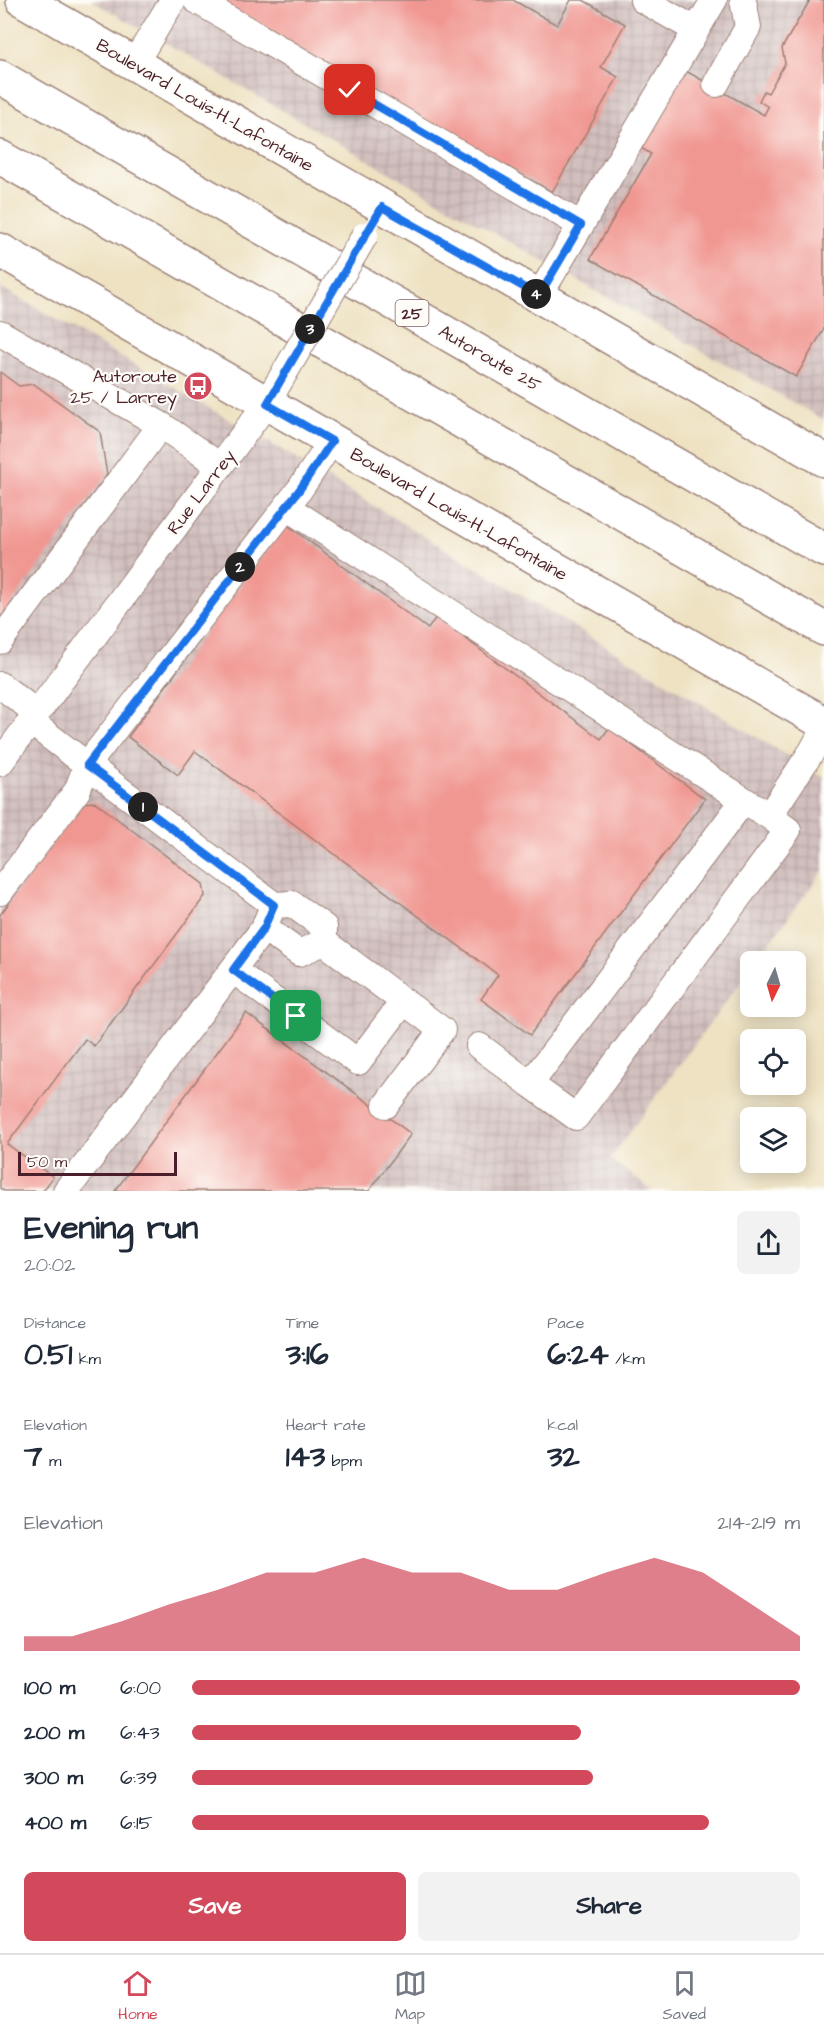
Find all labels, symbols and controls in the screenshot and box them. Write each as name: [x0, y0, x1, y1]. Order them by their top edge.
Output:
street label: Boulevard Louis-H.-Lafontaine: [92, 33, 318, 178]
pin: [324, 64, 375, 115]
icon: check: [333, 73, 366, 106]
pin: 4: [521, 279, 551, 309]
text: 4: [531, 283, 541, 305]
road number: 25: [396, 300, 428, 326]
pin: 3: [295, 314, 325, 344]
text: 3: [306, 318, 314, 340]
street label: Autoroute 25: [434, 319, 546, 398]
place label: Autoroute 25 / Larrey: [70, 364, 177, 411]
bus stop icon: Autoroute 25 / Larrey: [182, 370, 214, 402]
street label: Boulevard Louis-H.-Lafontaine: [346, 442, 572, 587]
street label: Rue Larrey: [161, 445, 242, 540]
pin: 2: [225, 552, 255, 582]
text: 2: [235, 556, 245, 578]
pin: 1: [128, 792, 158, 822]
text: 1: [142, 796, 144, 818]
north arrow: [740, 951, 806, 1017]
map controls: [740, 951, 806, 1173]
pin: [270, 990, 321, 1041]
icon: arrive: [279, 999, 312, 1032]
button: locate: [740, 1029, 806, 1095]
button: layers: [740, 1107, 806, 1173]
scale bar: [18, 1149, 177, 1176]
text: 50 m: [27, 1151, 67, 1173]
text: Evening run: [24, 1205, 198, 1251]
button: share: [737, 1211, 800, 1274]
text: 20:02: [24, 1251, 75, 1279]
text: Distance: [24, 1312, 86, 1334]
text: Time: [286, 1312, 319, 1334]
text: Pace: [547, 1312, 584, 1334]
text: 0.51: [24, 1334, 72, 1376]
text: 3:16: [286, 1334, 329, 1376]
text: 6:24: [547, 1334, 609, 1376]
text: km: [72, 1348, 101, 1370]
text: /km: [609, 1348, 645, 1370]
text: Elevation: [24, 1414, 87, 1436]
text: Heart rate: [286, 1414, 366, 1436]
text: kcal: [547, 1414, 578, 1436]
text: 7: [24, 1436, 42, 1478]
text: 143: [286, 1436, 325, 1478]
text: 32: [547, 1436, 580, 1478]
text: m: [42, 1450, 61, 1472]
text: bpm: [325, 1450, 362, 1472]
text: Elevation: [24, 1509, 103, 1537]
text: 214–219 m: [717, 1509, 800, 1537]
text: 100 m: [24, 1674, 75, 1702]
text: 6:00: [120, 1674, 161, 1702]
text: 200 m: [24, 1719, 84, 1747]
text: 6:43: [120, 1719, 160, 1747]
text: 300 m: [24, 1764, 83, 1792]
text: 6:39: [120, 1764, 157, 1792]
text: 400 m: [24, 1809, 86, 1837]
text: 6:15: [120, 1809, 153, 1837]
button: Save: [24, 1872, 406, 1941]
button: Share: [418, 1872, 800, 1941]
tab: Home: [118, 1967, 158, 2025]
tab: Map: [394, 1967, 427, 2025]
tab: Saved: [662, 1967, 706, 2025]

